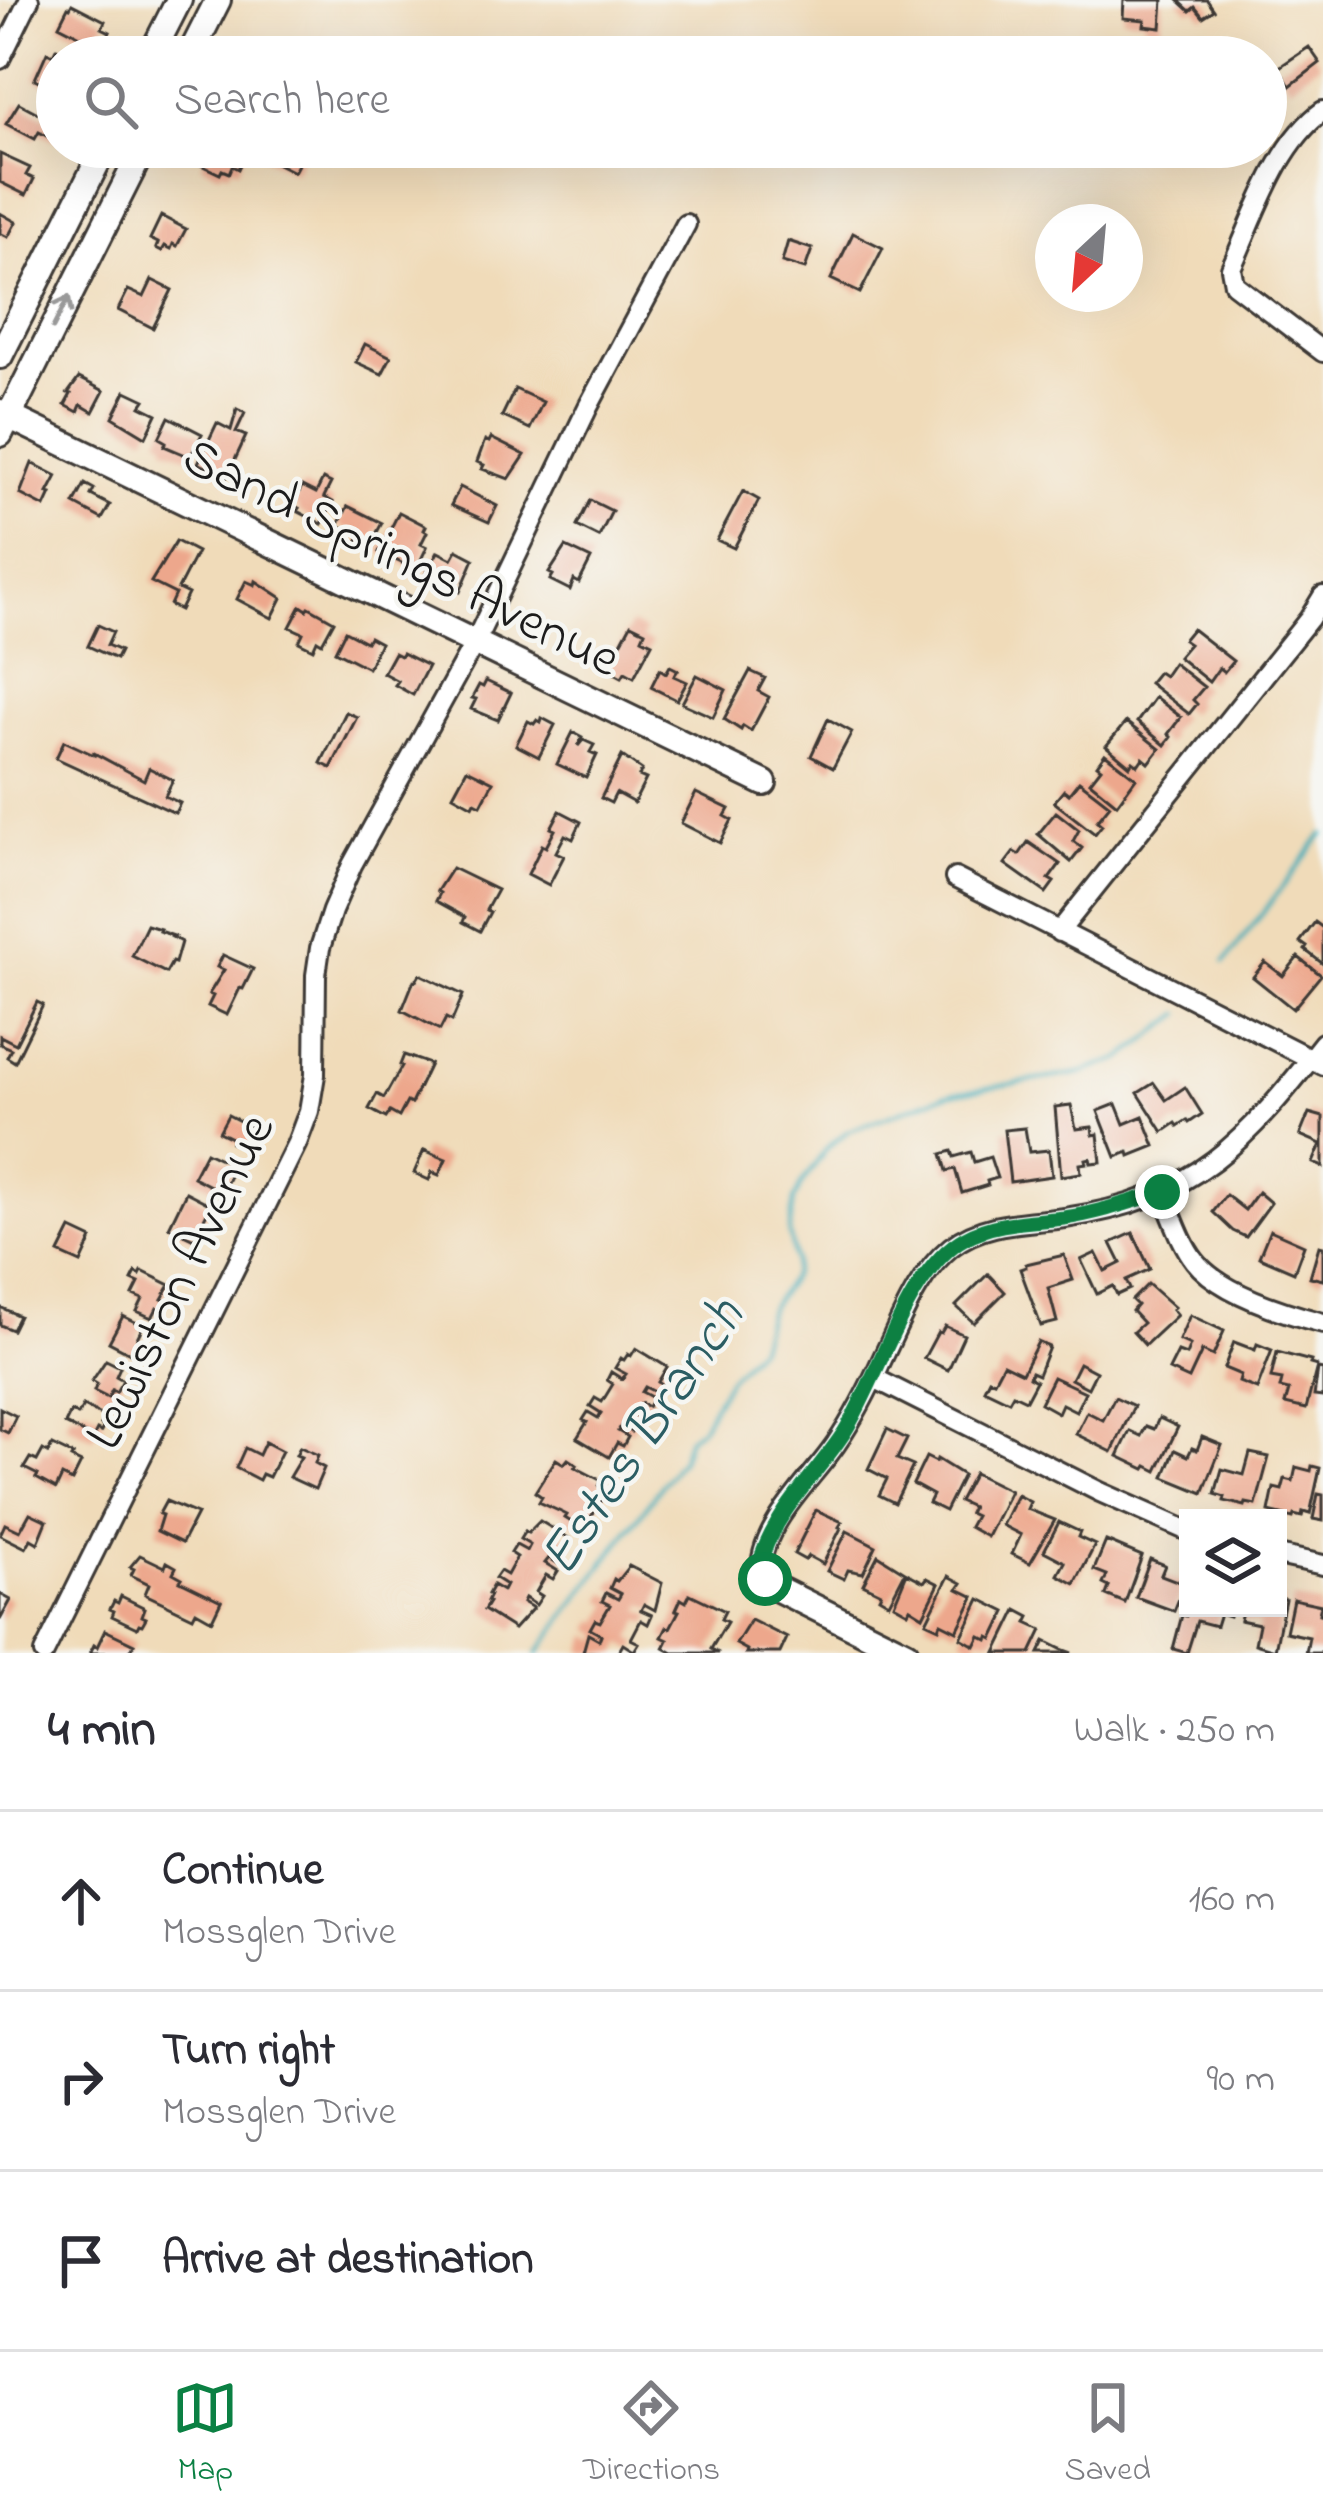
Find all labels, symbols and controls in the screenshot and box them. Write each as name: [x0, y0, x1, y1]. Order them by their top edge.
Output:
search box: [36, 36, 1287, 168]
icon: search: [78, 69, 144, 135]
text: Search here: [174, 69, 390, 135]
north arrow: [1035, 204, 1143, 312]
one-way arrow: [51, 295, 74, 330]
street label: Sand Springs Avenue: [168, 421, 633, 702]
street label: Lewiston Avenue: [67, 1101, 298, 1464]
route end: [1135, 1165, 1189, 1219]
water label: Estes Branch: [521, 1282, 769, 1594]
map controls: [1179, 1509, 1287, 1617]
button: layers: [1179, 1509, 1287, 1617]
route start: [738, 1552, 792, 1606]
text: 4 min: [48, 1694, 156, 1769]
text: Walk · 250 m: [1074, 1703, 1275, 1760]
text: Continue: [162, 1839, 323, 1905]
icon: ahead: [48, 1868, 114, 1934]
text: 160 m: [1189, 1872, 1275, 1929]
text: Mossglen Drive: [162, 1905, 396, 1962]
text: Turn right: [162, 2019, 335, 2085]
icon: right: [48, 2048, 114, 2114]
text: 90 m: [1206, 2052, 1275, 2109]
text: Mossglen Drive: [162, 2085, 396, 2142]
icon: arrive: [48, 2228, 114, 2294]
text: Arrive at destination: [162, 2228, 533, 2294]
tab: Map: [172, 2375, 238, 2495]
tab: Directions: [583, 2375, 720, 2495]
tab: Saved: [1065, 2375, 1151, 2495]

